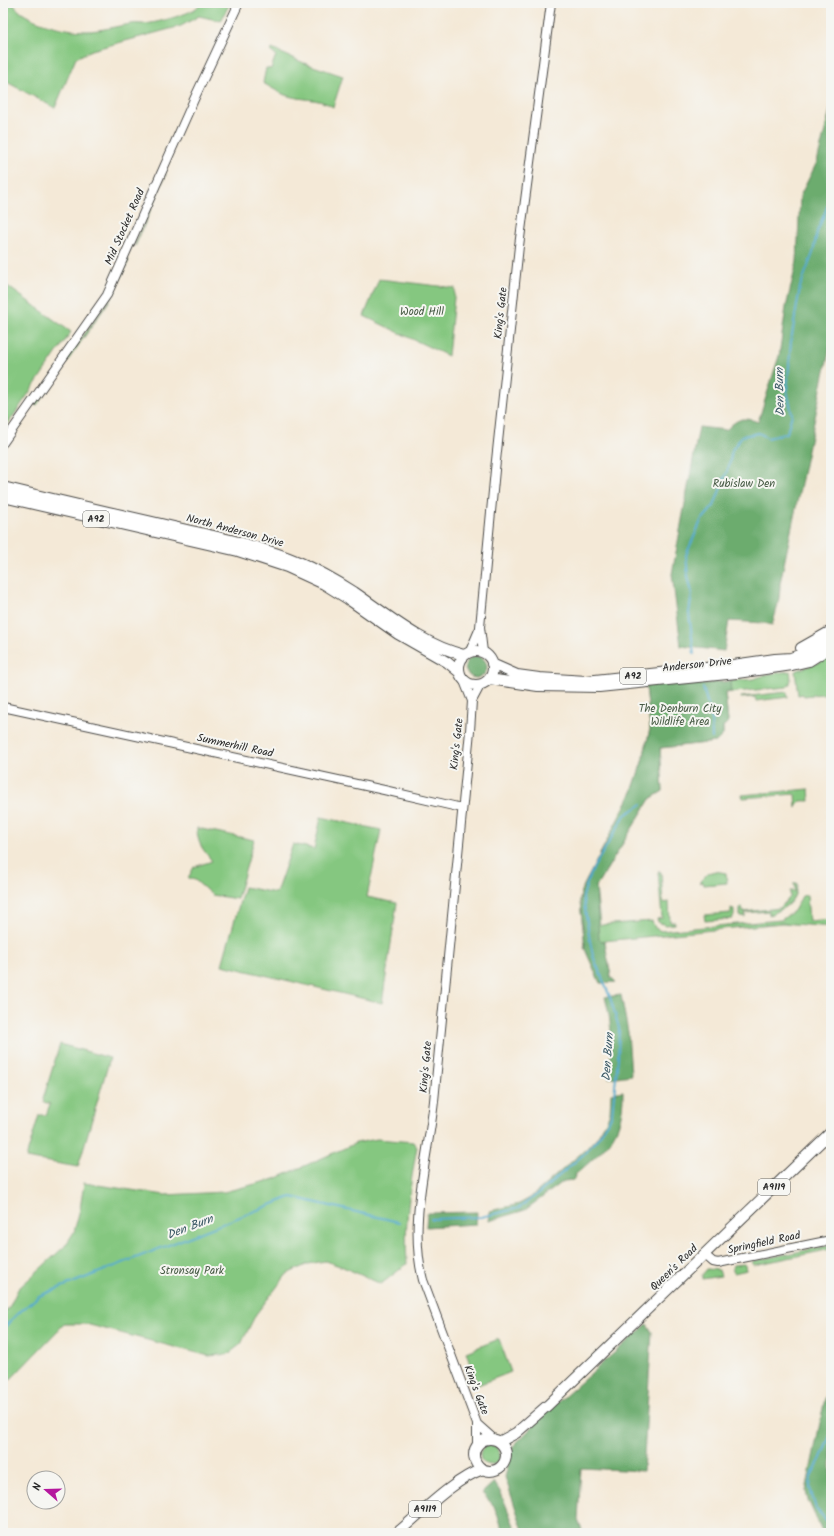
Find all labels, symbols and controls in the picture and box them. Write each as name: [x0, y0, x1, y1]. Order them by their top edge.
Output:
street label: Mid Stocket Road: [100, 185, 150, 268]
street label: King's Gate: [489, 286, 513, 340]
park label: Wood Hill: [400, 303, 444, 321]
water label: Den Burn: [770, 366, 790, 416]
park label: Rubislaw Den: [713, 475, 775, 493]
street label: North Anderson Drive: [184, 509, 286, 553]
road number: A92: [83, 511, 109, 527]
street label: Anderson Drive: [661, 652, 733, 678]
road number: A92: [620, 668, 646, 684]
park label: The Denburn City Wildlife Area: [639, 700, 722, 731]
street label: King's Gate: [445, 717, 469, 771]
street label: Summerhill Road: [195, 729, 275, 763]
water label: Den Burn: [597, 1031, 619, 1082]
street label: King's Gate: [415, 1040, 437, 1094]
road number: A9119: [758, 1179, 790, 1195]
water label: Den Burn: [164, 1209, 217, 1244]
street label: Springfield Road: [726, 1226, 802, 1259]
street label: Queen's Road: [646, 1240, 703, 1296]
park label: Stronsay Park: [160, 1262, 225, 1280]
street label: King's Gate: [458, 1363, 494, 1418]
north arrow: [26, 1470, 66, 1510]
text: N: [28, 1481, 47, 1493]
road number: A9119: [409, 1501, 441, 1517]

